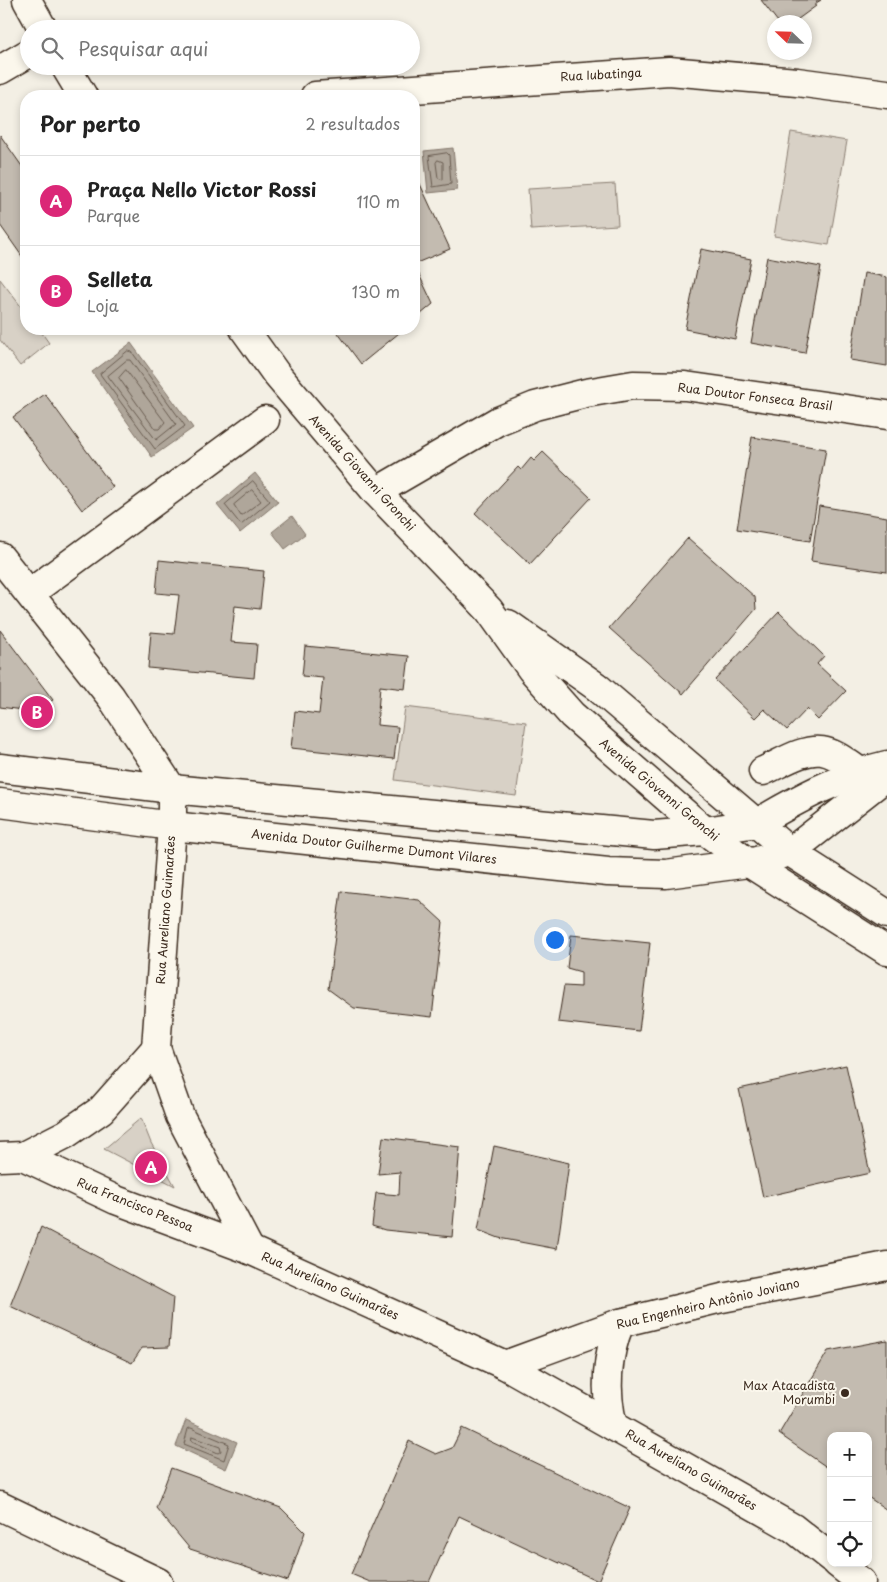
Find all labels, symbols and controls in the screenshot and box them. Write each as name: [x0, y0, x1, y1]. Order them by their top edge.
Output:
north arrow: [767, 15, 812, 60]
search box: [20, 20, 420, 75]
icon: search: [38, 34, 66, 62]
text: Pesquisar aqui: [78, 34, 208, 62]
street label: Rua Iubatinga: [560, 63, 643, 85]
text: Por perto: [40, 107, 140, 139]
text: 2 resultados: [306, 111, 400, 135]
text: Praça Nello Victor Rossi: [87, 175, 316, 203]
text: A: [50, 189, 62, 213]
text: 110 m: [357, 189, 400, 213]
text: Parque: [87, 203, 140, 227]
text: Selleta: [87, 265, 153, 293]
text: B: [51, 279, 61, 303]
text: 130 m: [352, 279, 400, 303]
text: Loja: [87, 293, 119, 317]
street label: Rua Doutor Fonseca Brasil: [677, 378, 834, 414]
street label: Avenida Giovanni Gronchi: [305, 410, 420, 535]
pin: B: [21, 693, 53, 731]
street label: Avenida Giovanni Gronchi: [596, 734, 723, 845]
street label: Avenida Doutor Guilherme Dumont Vilares: [251, 824, 498, 868]
street label: Rua Aureliano Guimarães: [151, 835, 179, 985]
your location: [542, 927, 568, 953]
pin: A: [135, 1148, 167, 1186]
street label: Rua Francisco Pessoa: [75, 1172, 197, 1236]
street label: Rua Aureliano Guimarães: [259, 1247, 402, 1324]
street label: Rua Engenheiro Antônio Joviano: [614, 1273, 802, 1333]
place label: Max Atacadista Morumbi: [743, 1376, 836, 1408]
marker: Max Atacadista Morumbi: [839, 1387, 851, 1399]
street label: Rua Aureliano Guimarães: [623, 1424, 761, 1514]
map controls: [827, 1432, 872, 1567]
button: +: [827, 1432, 872, 1477]
button: −: [827, 1477, 872, 1522]
button: locate: [827, 1522, 872, 1567]

